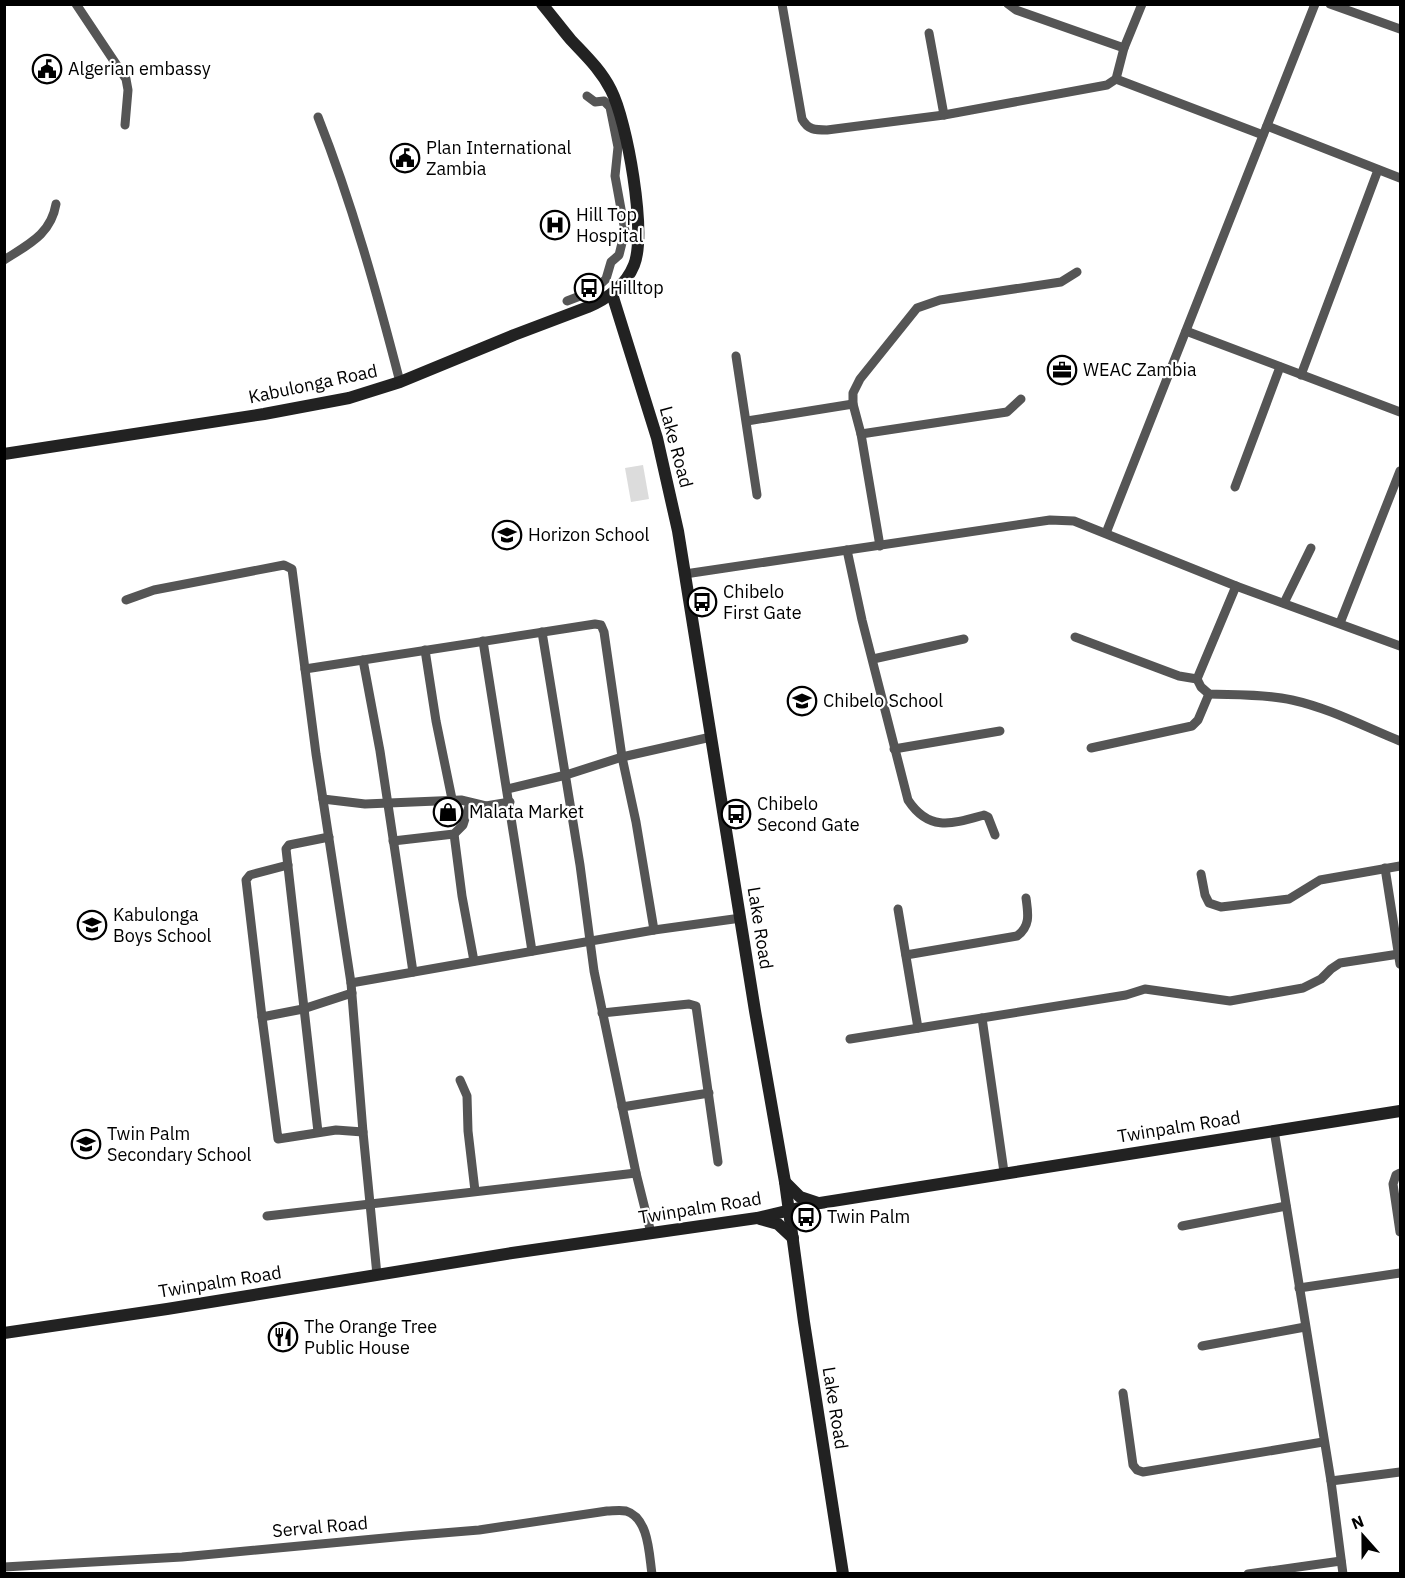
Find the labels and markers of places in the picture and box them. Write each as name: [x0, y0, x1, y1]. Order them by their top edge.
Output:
public building icon: Algerian embassy: [31, 53, 63, 85]
place label: Algerian embassy: [68, 57, 211, 80]
place label: Plan International Zambia: [426, 136, 572, 180]
public building icon: Plan International Zambia: [389, 142, 421, 174]
place label: Hill Top Hospital: [576, 203, 643, 247]
hospital icon: Hill Top Hospital: [539, 209, 571, 241]
bus stop icon: Hilltop: [573, 272, 605, 304]
place label: Hilltop: [610, 276, 664, 299]
office icon: WEAC Zambia: [1046, 354, 1078, 386]
place label: WEAC Zambia: [1083, 358, 1197, 381]
school or university icon: Horizon School: [491, 519, 523, 551]
place label: Horizon School: [528, 523, 650, 546]
place label: Chibelo First Gate: [723, 580, 802, 624]
bus stop icon: Chibelo First Gate: [686, 586, 718, 618]
school or university icon: Chibelo School: [786, 685, 818, 717]
place label: Chibelo School: [823, 689, 943, 712]
place label: Chibelo Second Gate: [757, 792, 860, 836]
shop icon: Malata Market: [432, 796, 464, 828]
bus stop icon: Chibelo Second Gate: [720, 798, 752, 830]
place label: Malata Market: [469, 800, 584, 823]
place label: Kabulonga Boys School: [113, 903, 212, 947]
school or university icon: Kabulonga Boys School: [76, 909, 108, 941]
place label: Twin Palm Secondary School: [107, 1122, 252, 1166]
school or university icon: Twin Palm Secondary School: [70, 1128, 102, 1160]
bus stop icon: Twin Palm: [790, 1201, 822, 1233]
place label: Twin Palm: [827, 1205, 910, 1228]
place label: The Orange Tree Public House: [304, 1315, 437, 1359]
restaurant icon: The Orange Tree Public House: [267, 1321, 299, 1353]

